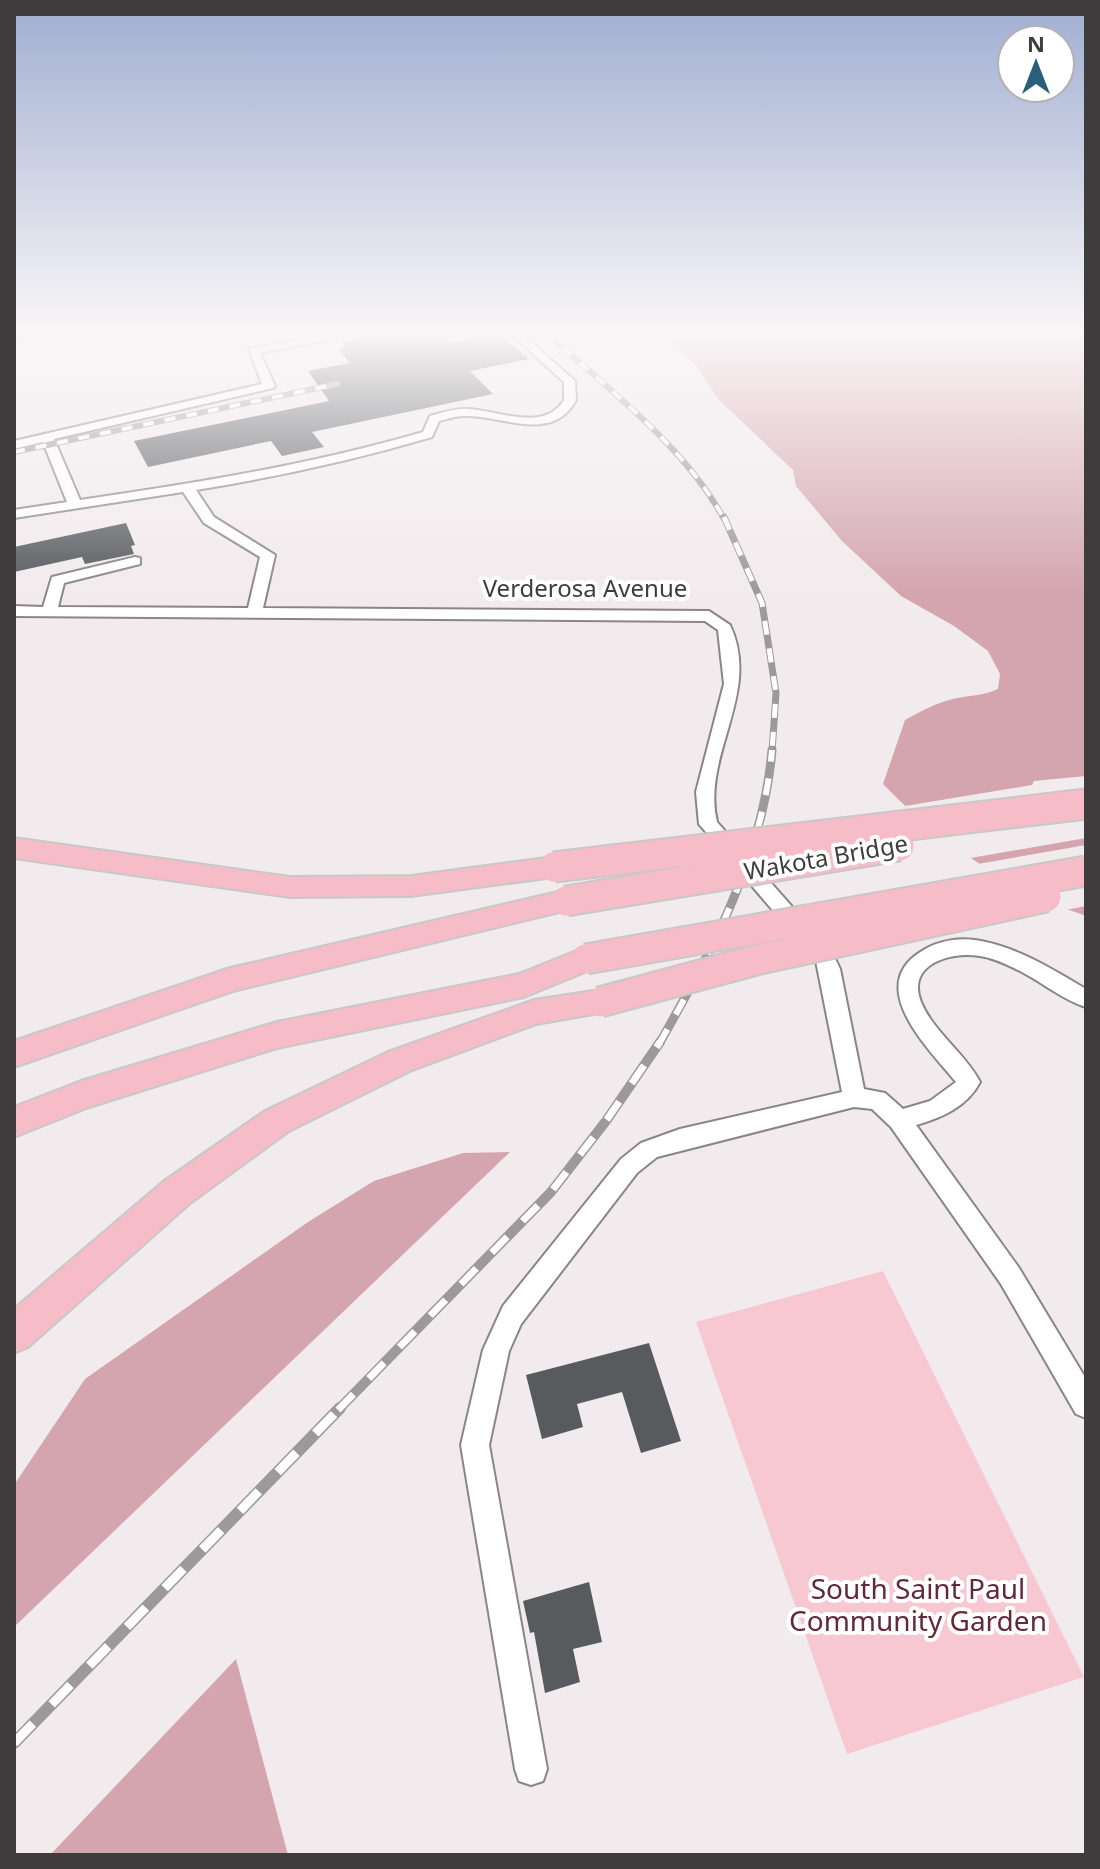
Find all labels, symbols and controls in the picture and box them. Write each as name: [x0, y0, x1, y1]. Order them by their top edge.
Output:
north arrow: [996, 24, 1076, 104]
text: N: [1027, 28, 1045, 58]
street label: Verderosa Avenue: [483, 571, 687, 604]
street label: Wakota Bridge: [741, 826, 910, 887]
park label: South Saint Paul Community Garden: [789, 1569, 1047, 1639]

